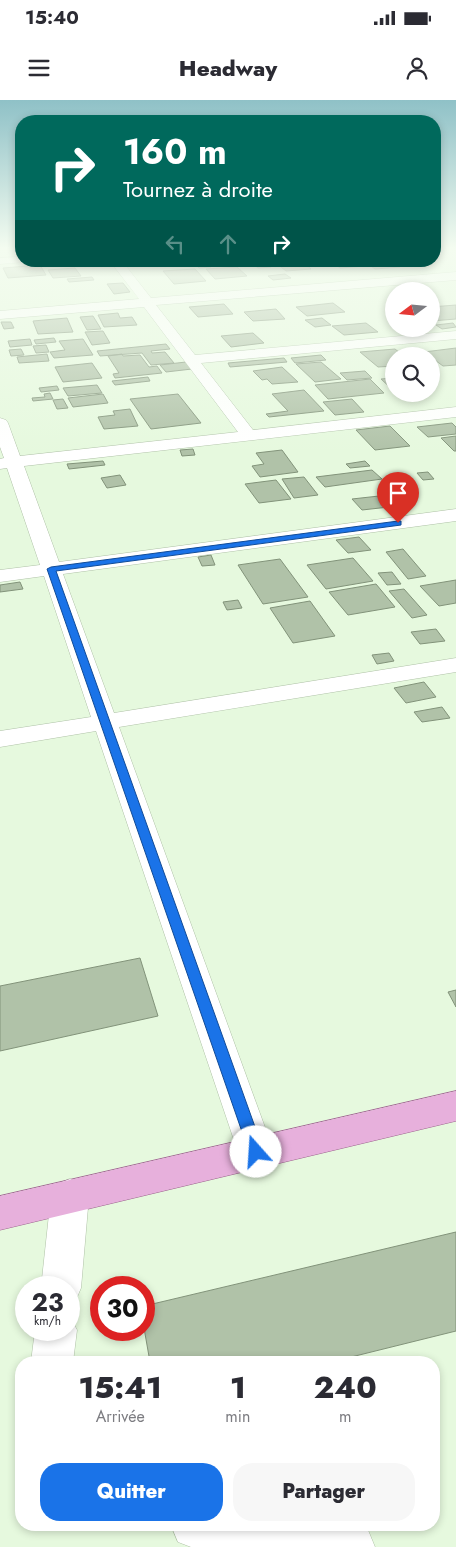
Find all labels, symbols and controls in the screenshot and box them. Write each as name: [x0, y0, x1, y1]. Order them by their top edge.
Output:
text: 15:40: [25, 4, 79, 31]
text: Headway: [179, 52, 277, 84]
icon: menu: [25, 54, 53, 82]
icon: person: [403, 54, 431, 82]
text: 160 m: [123, 127, 227, 177]
icon: right: [40, 135, 105, 200]
text: Tournez à droite: [123, 173, 273, 205]
icon: left: [161, 230, 189, 258]
icon: ahead: [214, 230, 242, 258]
icon: right: [267, 230, 295, 258]
north arrow: [385, 282, 440, 338]
map controls: [385, 282, 440, 402]
button: search: [385, 347, 440, 402]
pin: [377, 472, 419, 523]
icon: arrive: [384, 479, 412, 507]
position arrow: [229, 1125, 281, 1177]
speed limit sign: 30: [90, 1276, 155, 1341]
text: 23: [32, 1284, 63, 1320]
text: km/h: [34, 1312, 61, 1330]
text: 15:41: [78, 1366, 162, 1409]
text: 1: [230, 1366, 246, 1409]
text: 240: [314, 1366, 377, 1409]
text: Arrivée: [96, 1405, 145, 1428]
text: min: [225, 1405, 250, 1428]
text: m: [339, 1405, 351, 1428]
button: Quitter: [40, 1463, 223, 1521]
button: Partager: [233, 1463, 415, 1521]

